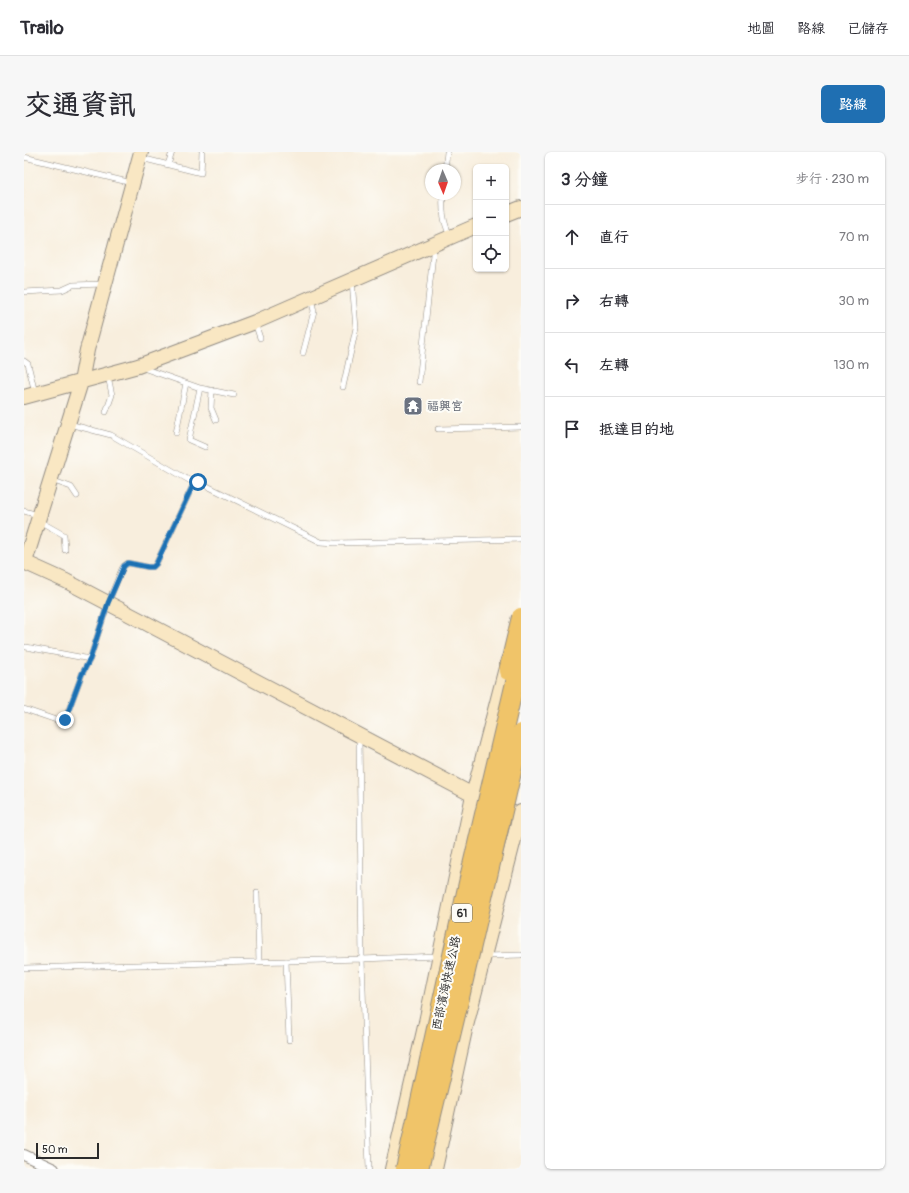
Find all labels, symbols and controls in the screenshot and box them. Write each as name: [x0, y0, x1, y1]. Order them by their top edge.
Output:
text: Trailo: [20, 16, 64, 40]
text: 地圖: [747, 20, 775, 37]
text: 路線: [797, 20, 825, 37]
text: 已儲存: [847, 20, 889, 37]
button: 路線: [821, 85, 885, 123]
text: 交通資訊: [24, 88, 136, 123]
north arrow: [425, 164, 461, 200]
map controls: [473, 164, 509, 272]
button: +: [473, 164, 509, 200]
text: 3 分鐘: [561, 169, 608, 190]
text: 步行 · 230 m: [796, 171, 869, 187]
button: −: [473, 200, 509, 236]
icon: ahead: [561, 226, 583, 248]
text: 直行: [599, 228, 629, 247]
text: 70 m: [839, 229, 869, 245]
button: locate: [473, 236, 509, 272]
icon: right: [561, 290, 583, 312]
text: 右轉: [599, 292, 629, 311]
text: 30 m: [839, 293, 869, 309]
icon: left: [561, 354, 583, 376]
text: 左轉: [599, 356, 629, 375]
text: 130 m: [833, 357, 869, 373]
temple icon: 福興宮: [402, 395, 424, 417]
place label: 福興宮: [427, 399, 463, 414]
icon: arrive: [561, 418, 583, 440]
text: 抵達目的地: [599, 420, 674, 439]
route start: [189, 473, 207, 491]
route end: [56, 711, 74, 729]
road number: 61: [452, 904, 472, 922]
street label: 西部濱海快速公路: [429, 935, 464, 1032]
scale bar: [36, 1141, 99, 1160]
text: 50 m: [42, 1143, 68, 1156]

